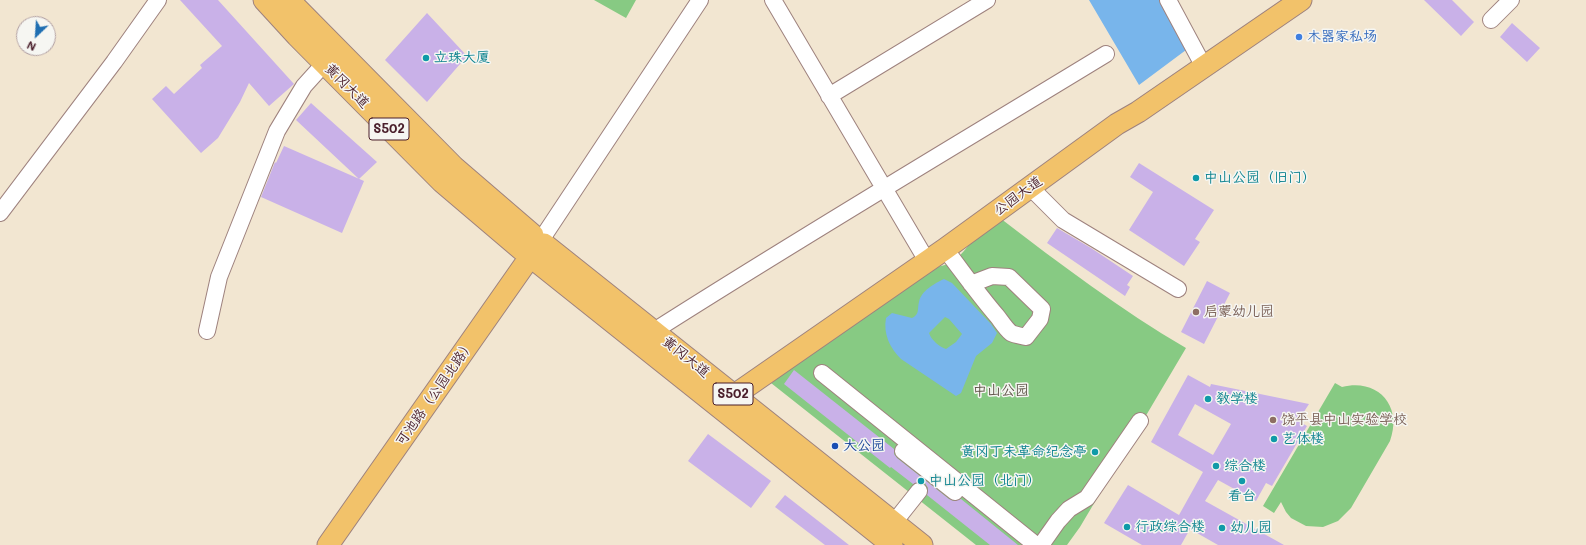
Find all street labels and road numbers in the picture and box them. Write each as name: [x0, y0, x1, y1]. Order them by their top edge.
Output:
street label: 黄冈大道: [321, 60, 373, 112]
road number: S502: [369, 118, 409, 140]
street label: 公园大道: [990, 173, 1046, 219]
street label: 黄冈大道: [659, 333, 713, 381]
street label: 可池路（公园北路）: [392, 337, 478, 449]
road number: S502: [713, 383, 753, 405]

